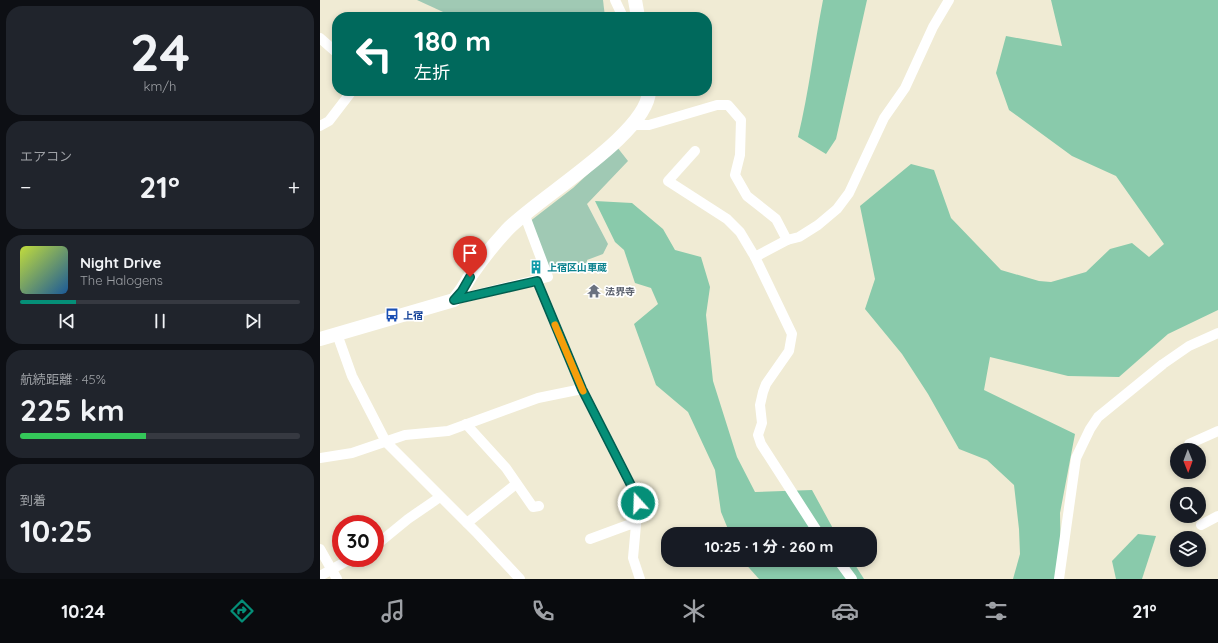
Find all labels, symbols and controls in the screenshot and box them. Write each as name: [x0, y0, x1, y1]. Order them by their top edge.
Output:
text: 24: [130, 19, 190, 84]
text: 180 m: [414, 23, 491, 58]
icon: left: [348, 28, 400, 80]
text: 左折: [414, 61, 450, 84]
text: km/h: [144, 78, 176, 94]
text: エアコン: [20, 148, 72, 164]
text: 21°: [139, 168, 180, 206]
text: −: [20, 173, 31, 201]
text: +: [288, 173, 300, 201]
pin: [453, 236, 487, 277]
icon: arrive: [459, 242, 481, 264]
text: Night Drive: [80, 253, 161, 272]
building icon: 上宿区山車蔵: [528, 259, 544, 275]
place label: 上宿区山車蔵: [547, 261, 607, 274]
text: The Halogens: [80, 272, 163, 288]
temple icon: 法界寺: [586, 283, 602, 299]
place label: 法界寺: [605, 285, 635, 298]
bus stop icon: 上宿: [384, 307, 400, 323]
place label: 上宿: [403, 309, 423, 322]
icon: previous: [56, 310, 78, 332]
icon: pause: [149, 310, 171, 332]
icon: next: [242, 310, 264, 332]
text: 航続距離 · 45%: [20, 371, 106, 387]
text: 225 km: [20, 391, 125, 429]
north arrow: [1170, 443, 1206, 479]
map controls: [1170, 443, 1206, 567]
position arrow: [617, 482, 659, 524]
button: search: [1170, 487, 1206, 523]
text: 到着: [20, 492, 46, 508]
text: 10:25: [20, 512, 93, 550]
speed limit sign: 30: [332, 515, 384, 567]
button: layers: [1170, 531, 1206, 567]
text: 10:25 · 1 分 · 260 m: [705, 537, 833, 556]
icon: directions: [228, 597, 256, 625]
icon: music: [379, 597, 407, 625]
icon: phone: [529, 597, 557, 625]
icon: climate: [680, 597, 708, 625]
icon: car: [831, 597, 859, 625]
icon: filters: [982, 597, 1010, 625]
text: 10:24: [61, 600, 105, 623]
text: 21°: [1132, 600, 1157, 623]

